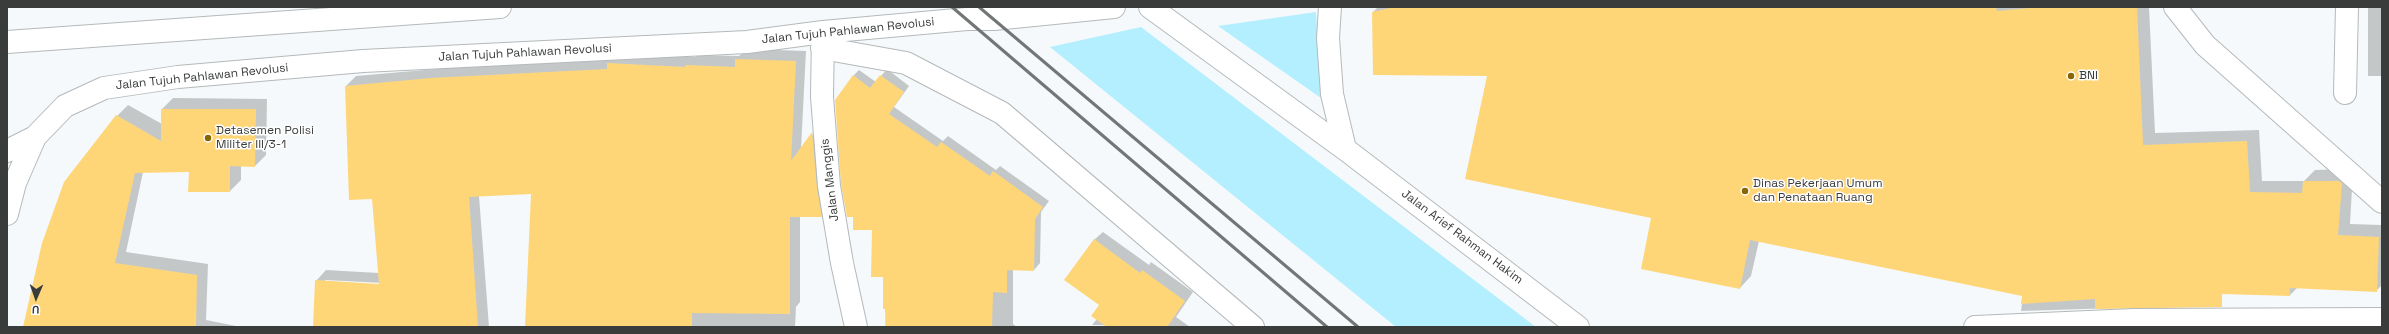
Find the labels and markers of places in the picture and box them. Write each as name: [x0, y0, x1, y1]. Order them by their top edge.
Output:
place label: BNI: [2079, 69, 2098, 83]
marker: BNI: [2066, 71, 2076, 81]
place label: Detasemen Polisi Militer III/3-1: [216, 124, 314, 152]
marker: Detasemen Polisi Militer III/3-1: [203, 133, 213, 143]
place label: Dinas Pekerjaan Umum dan Penataan Ruang: [1753, 177, 1882, 205]
marker: Dinas Pekerjaan Umum dan Penataan Ruang: [1740, 186, 1750, 196]

